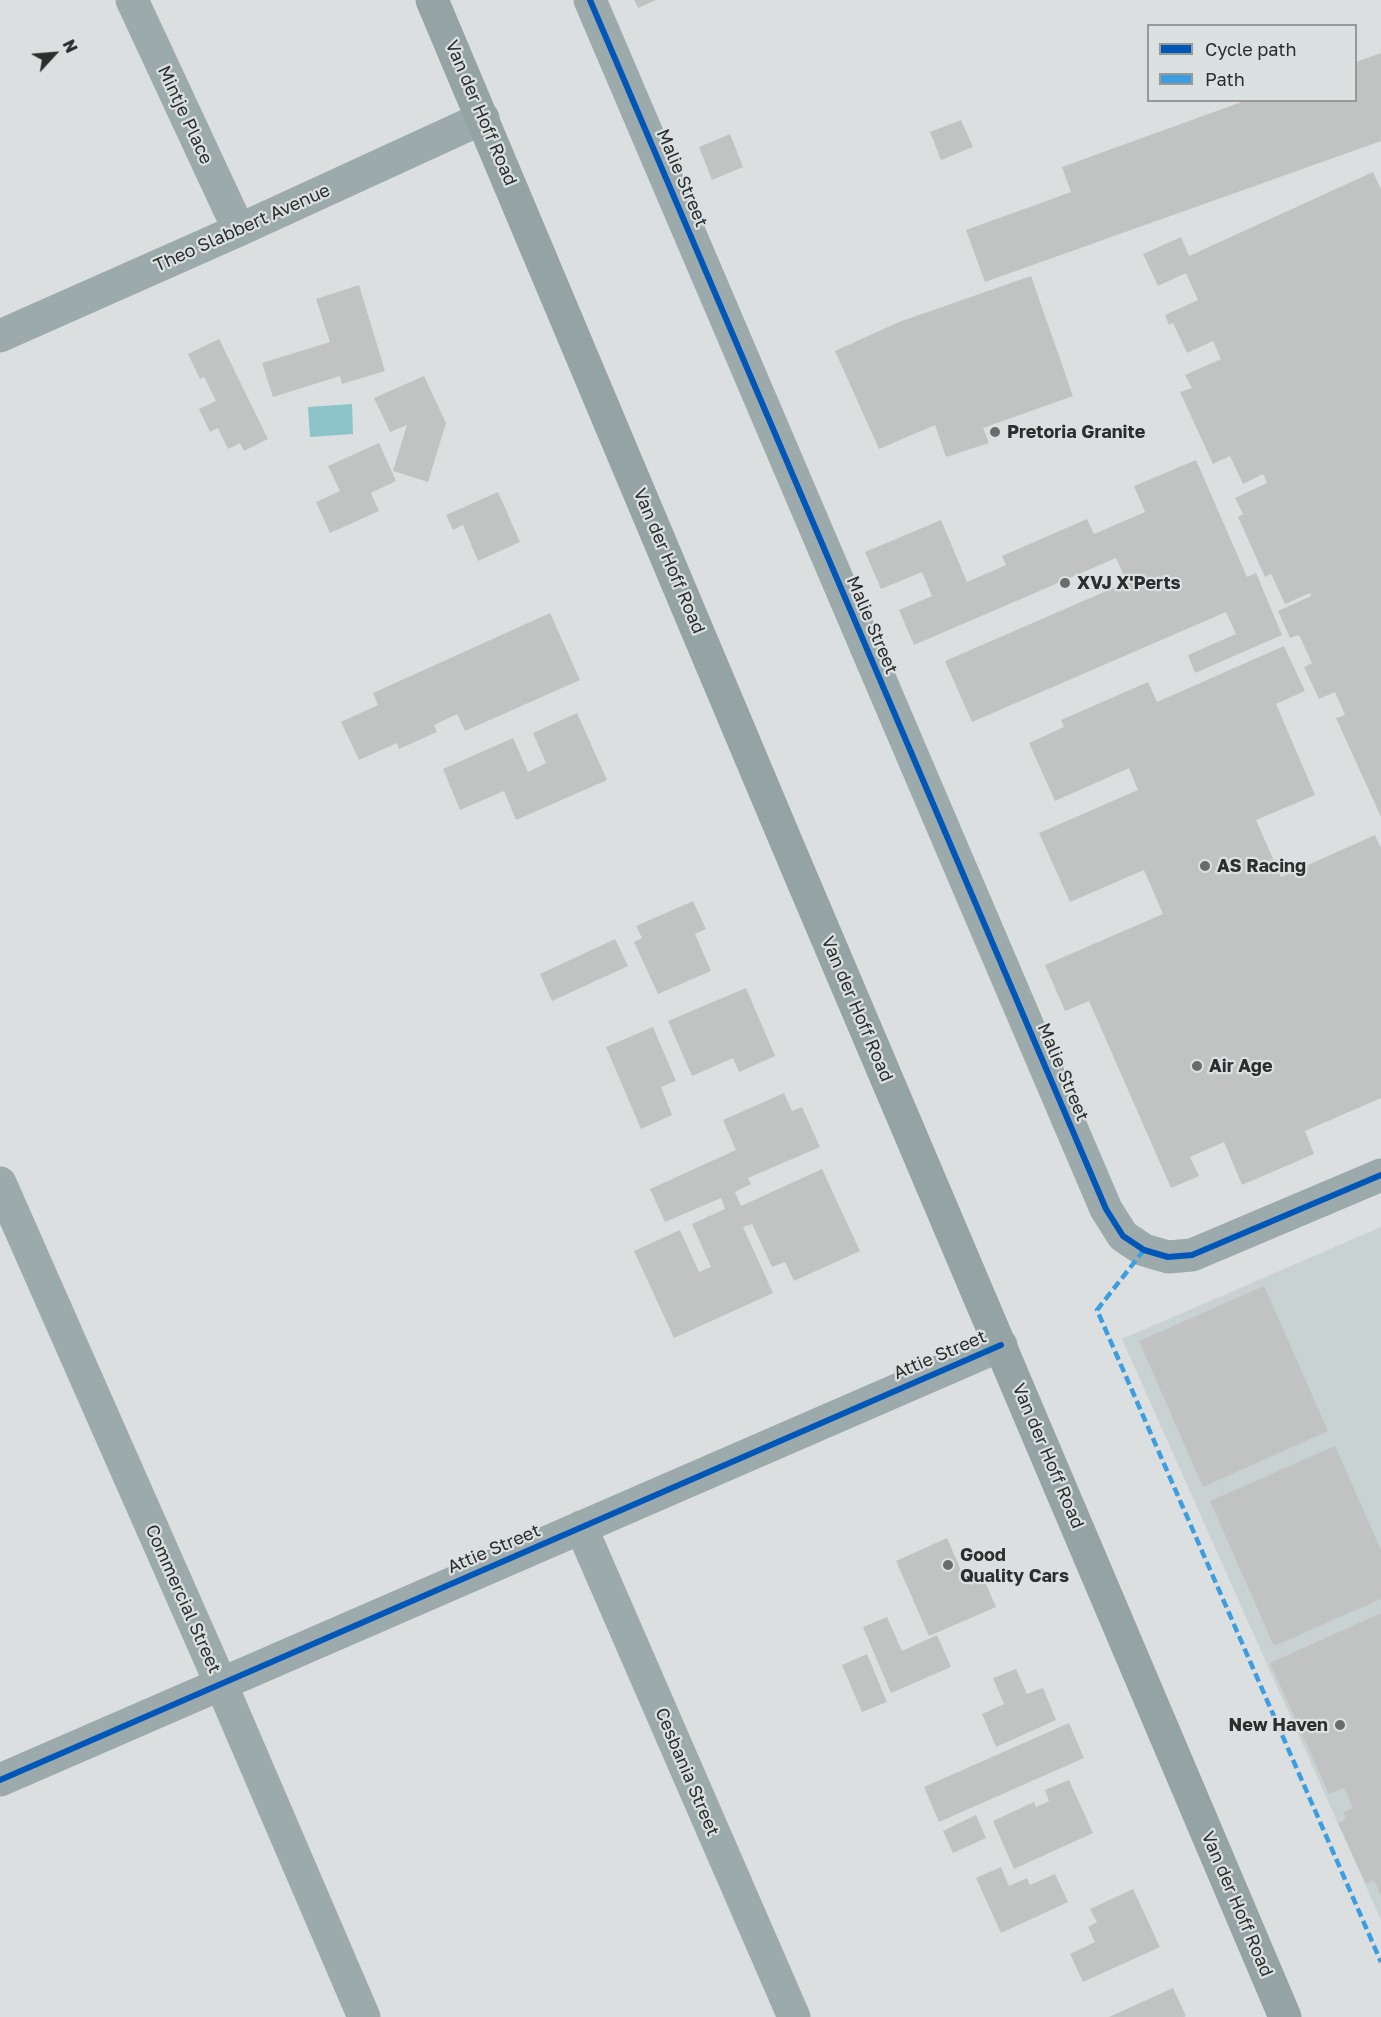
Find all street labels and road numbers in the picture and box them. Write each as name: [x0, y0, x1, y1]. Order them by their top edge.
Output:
street label: Van der Hoff Road: [441, 37, 521, 189]
street label: Mintje Place: [153, 62, 217, 168]
street label: Malie Street: [652, 126, 712, 230]
street label: Theo Slabbert Avenue: [151, 179, 333, 277]
street label: Van der Hoff Road: [629, 485, 709, 637]
street label: Malie Street: [842, 573, 902, 677]
street label: Van der Hoff Road: [817, 933, 897, 1085]
street label: Malie Street: [1033, 1020, 1093, 1124]
street label: Attie Street: [890, 1326, 990, 1384]
street label: Van der Hoff Road: [1008, 1380, 1088, 1532]
street label: Attie Street: [444, 1520, 544, 1578]
street label: Commercial Street: [140, 1521, 226, 1677]
street label: Cesbania Street: [650, 1705, 724, 1839]
street label: Van der Hoff Road: [1197, 1828, 1277, 1980]

